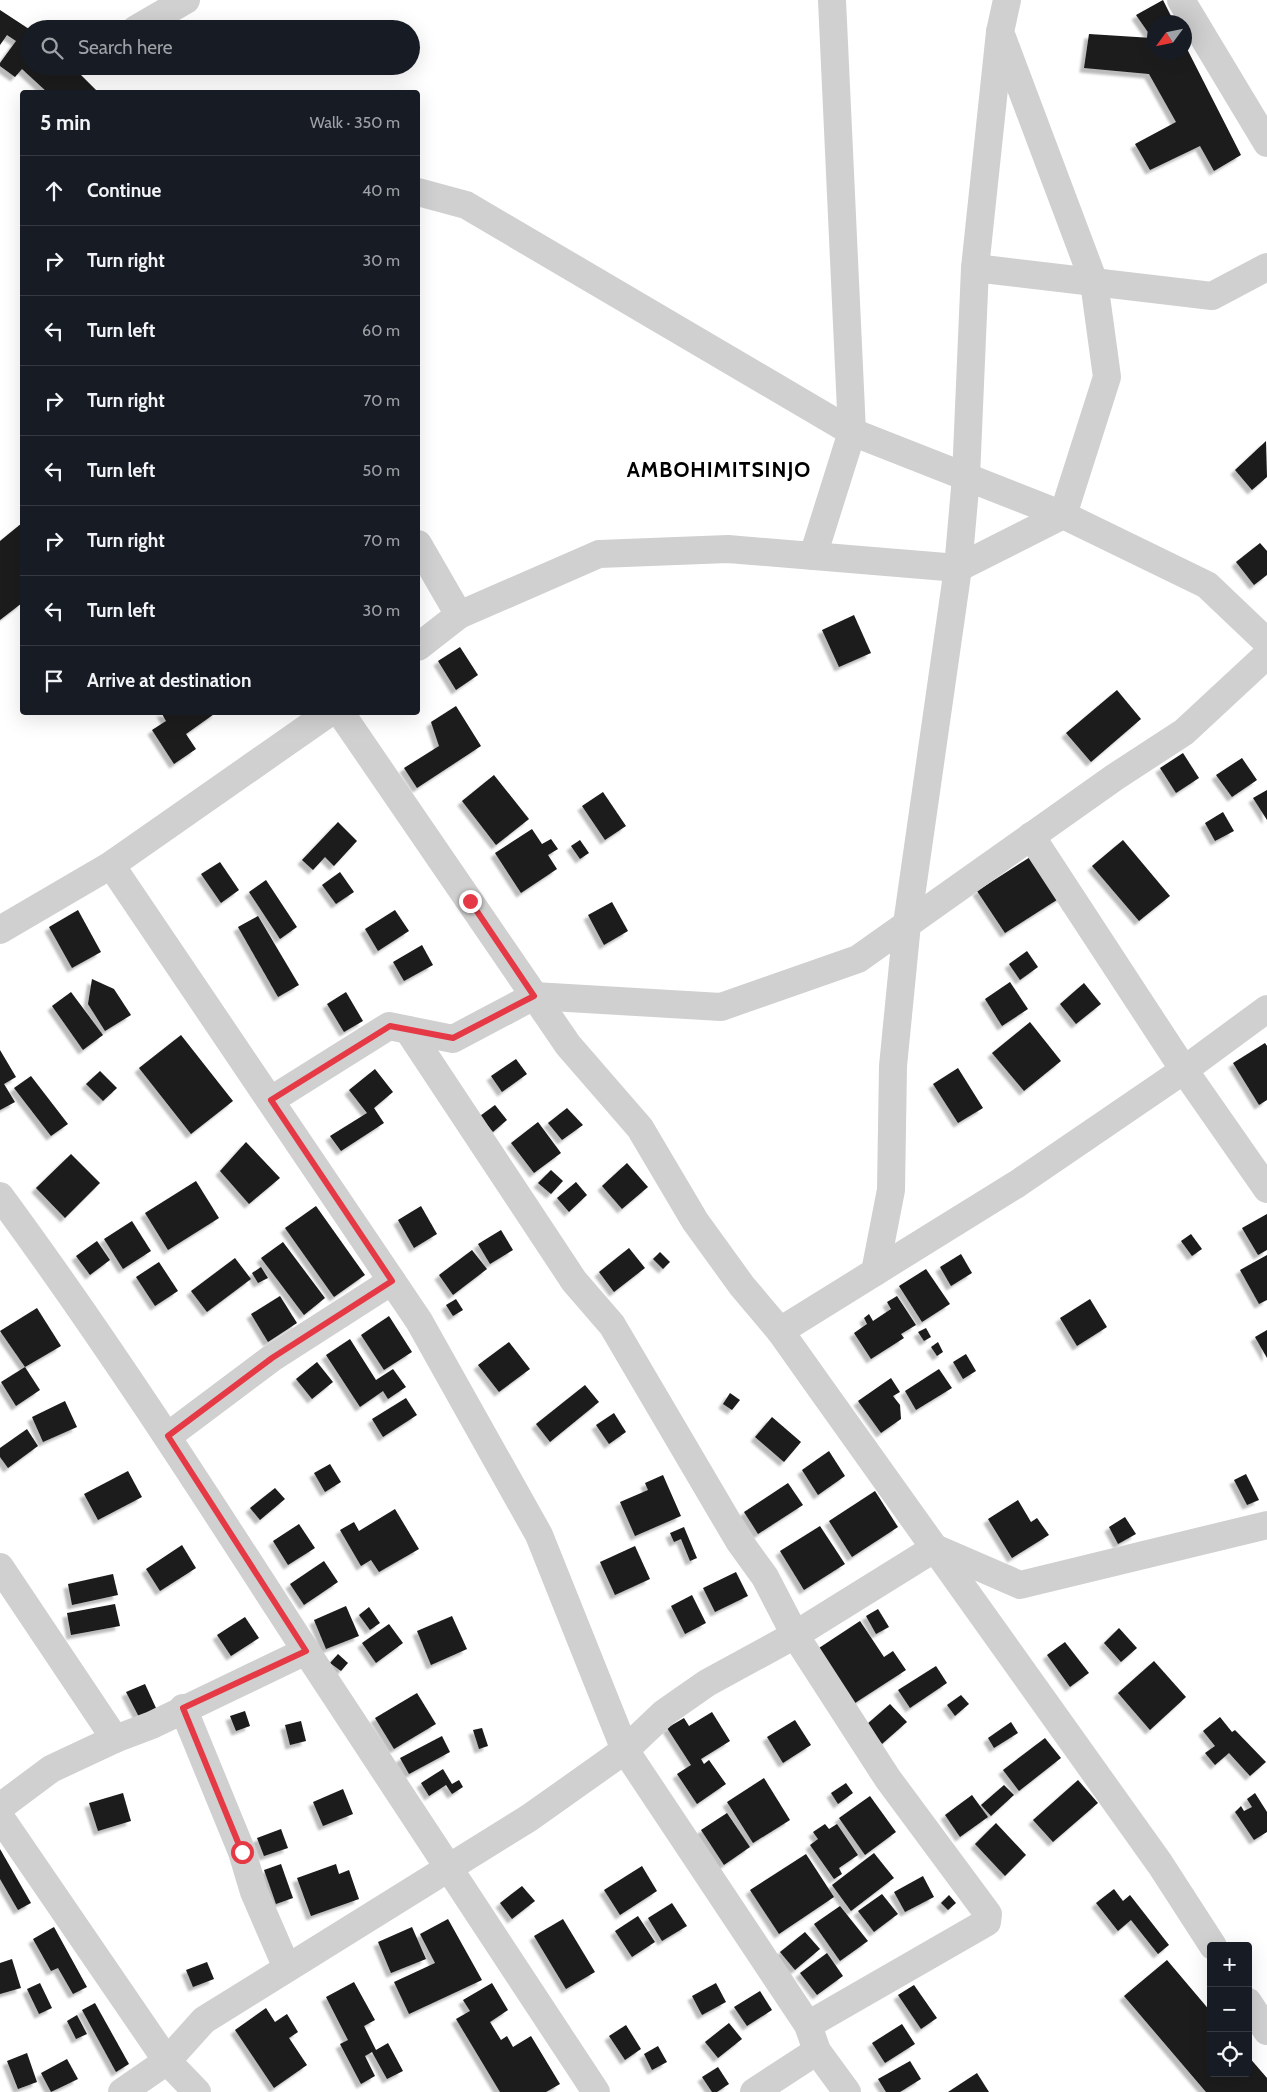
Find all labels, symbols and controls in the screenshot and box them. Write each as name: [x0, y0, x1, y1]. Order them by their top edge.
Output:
north arrow: [1147, 15, 1192, 60]
search box: [20, 20, 420, 75]
icon: search: [38, 34, 66, 62]
text: Search here: [78, 36, 172, 59]
text: 5 min: [40, 110, 91, 135]
text: Walk · 350 m: [310, 113, 400, 132]
icon: ahead: [40, 177, 68, 205]
text: Continue: [87, 179, 161, 202]
text: 40 m: [362, 181, 400, 200]
icon: right: [40, 247, 68, 275]
text: Turn right: [87, 249, 165, 272]
text: 30 m: [363, 251, 400, 270]
icon: left: [40, 317, 68, 345]
text: Turn left: [87, 319, 155, 342]
text: 60 m: [362, 321, 400, 340]
icon: right: [40, 387, 68, 415]
text: Turn right: [87, 389, 165, 412]
text: 70 m: [363, 391, 400, 410]
icon: left: [40, 457, 68, 485]
district label: AMBOHIMITSINJO: [627, 457, 811, 482]
text: Turn left: [87, 459, 155, 482]
text: 50 m: [363, 461, 400, 480]
icon: right: [40, 527, 68, 555]
text: Turn right: [87, 529, 165, 552]
text: 70 m: [363, 531, 400, 550]
icon: left: [40, 597, 68, 625]
text: Turn left: [87, 599, 155, 622]
text: 30 m: [363, 601, 400, 620]
icon: arrive: [40, 667, 68, 695]
text: Arrive at destination: [87, 669, 251, 692]
route end: [459, 890, 482, 913]
route start: [231, 1841, 254, 1864]
map controls: [1207, 1942, 1252, 2077]
button: +: [1207, 1942, 1252, 1987]
button: −: [1207, 1987, 1252, 2032]
button: locate: [1207, 2032, 1252, 2077]

